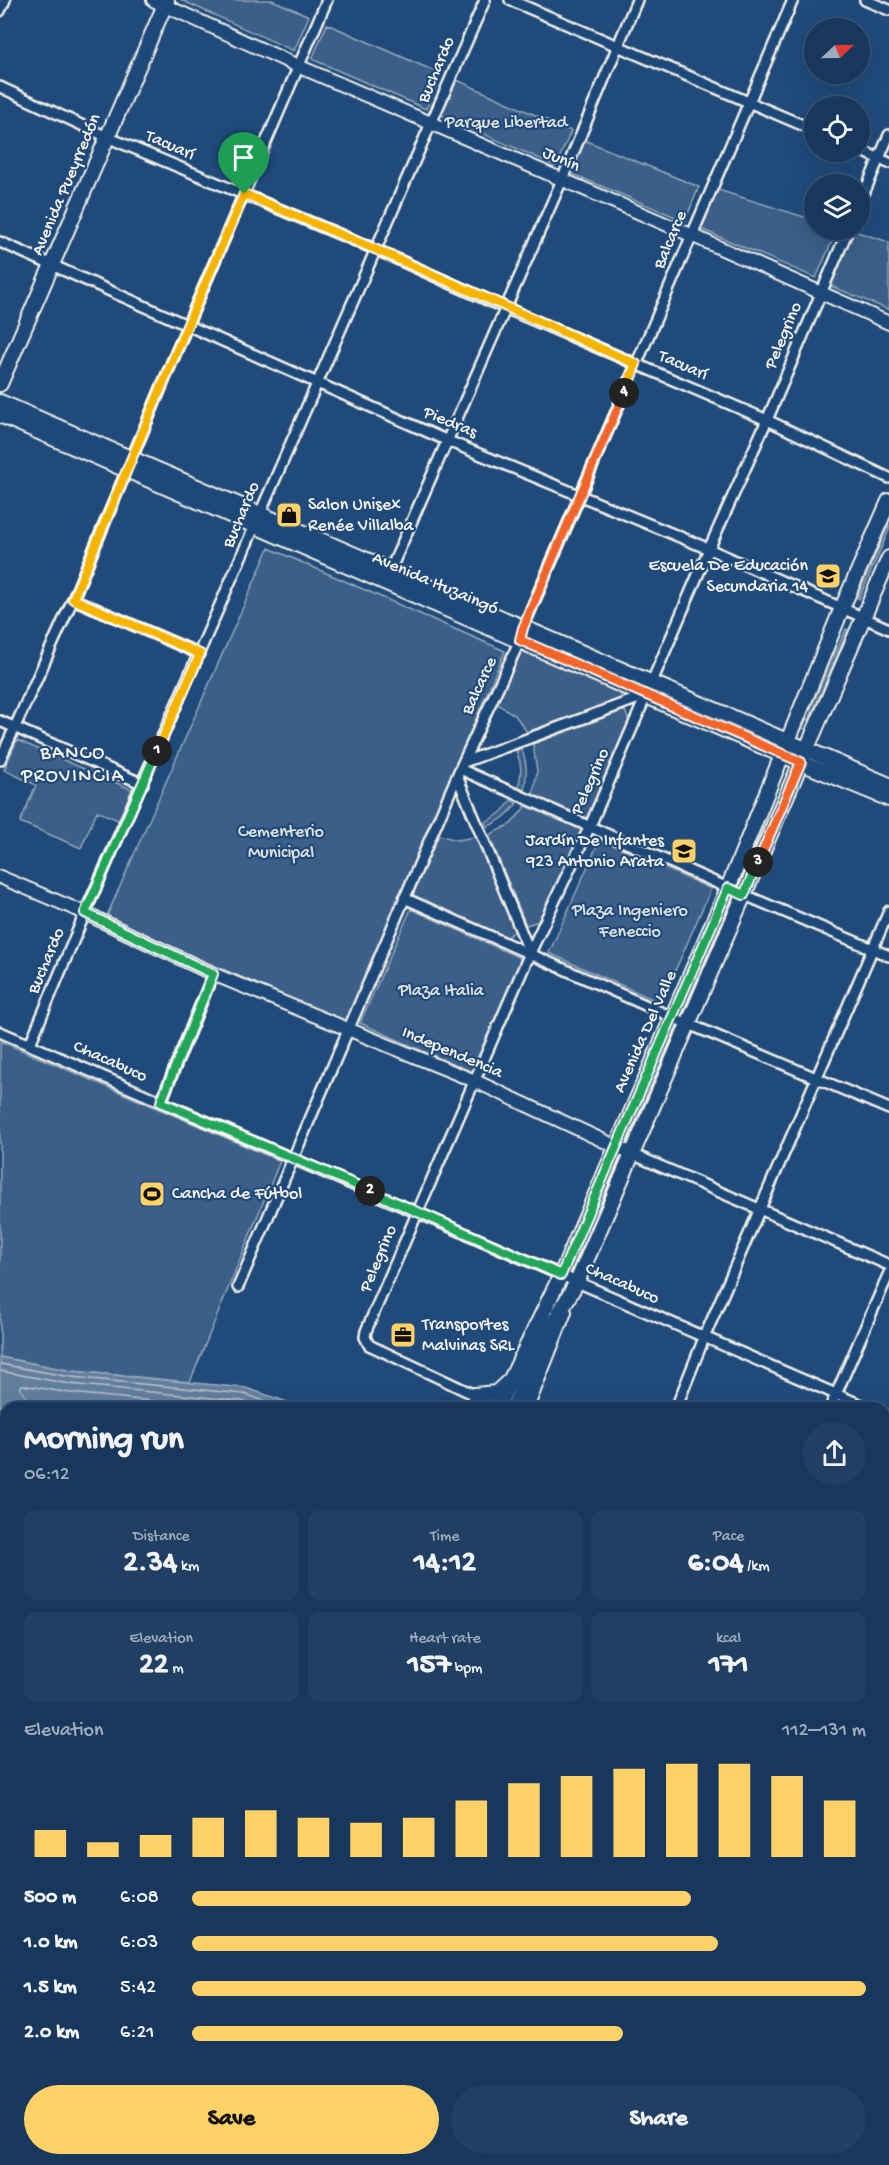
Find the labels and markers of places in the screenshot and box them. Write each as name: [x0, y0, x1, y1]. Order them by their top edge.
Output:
pin: [218, 132, 269, 194]
pin: 4: [609, 378, 639, 408]
place label: Salon Unisex Renée Villalba: [308, 495, 414, 537]
shop icon: Salon Unisex Renée Villalba: [274, 500, 304, 530]
place label: Escuela De Educación Secundaria 14: [649, 556, 808, 598]
school or university icon: Escuela De Educación Secundaria 14: [813, 561, 843, 591]
pin: 1: [142, 736, 172, 766]
place label: Jardín De Infantes 923 Antonio Arata: [525, 831, 665, 873]
school or university icon: Jardín De Infantes 923 Antonio Arata: [669, 836, 699, 866]
pin: 3: [743, 847, 773, 877]
pin: 2: [355, 1176, 385, 1206]
sports icon: Cancha de Fútbol: [137, 1179, 167, 1209]
place label: Cancha de Fútbol: [172, 1184, 302, 1205]
place label: Transportes Malvinas SRL: [421, 1315, 516, 1357]
office icon: Transportes Malvinas SRL: [388, 1320, 418, 1350]

